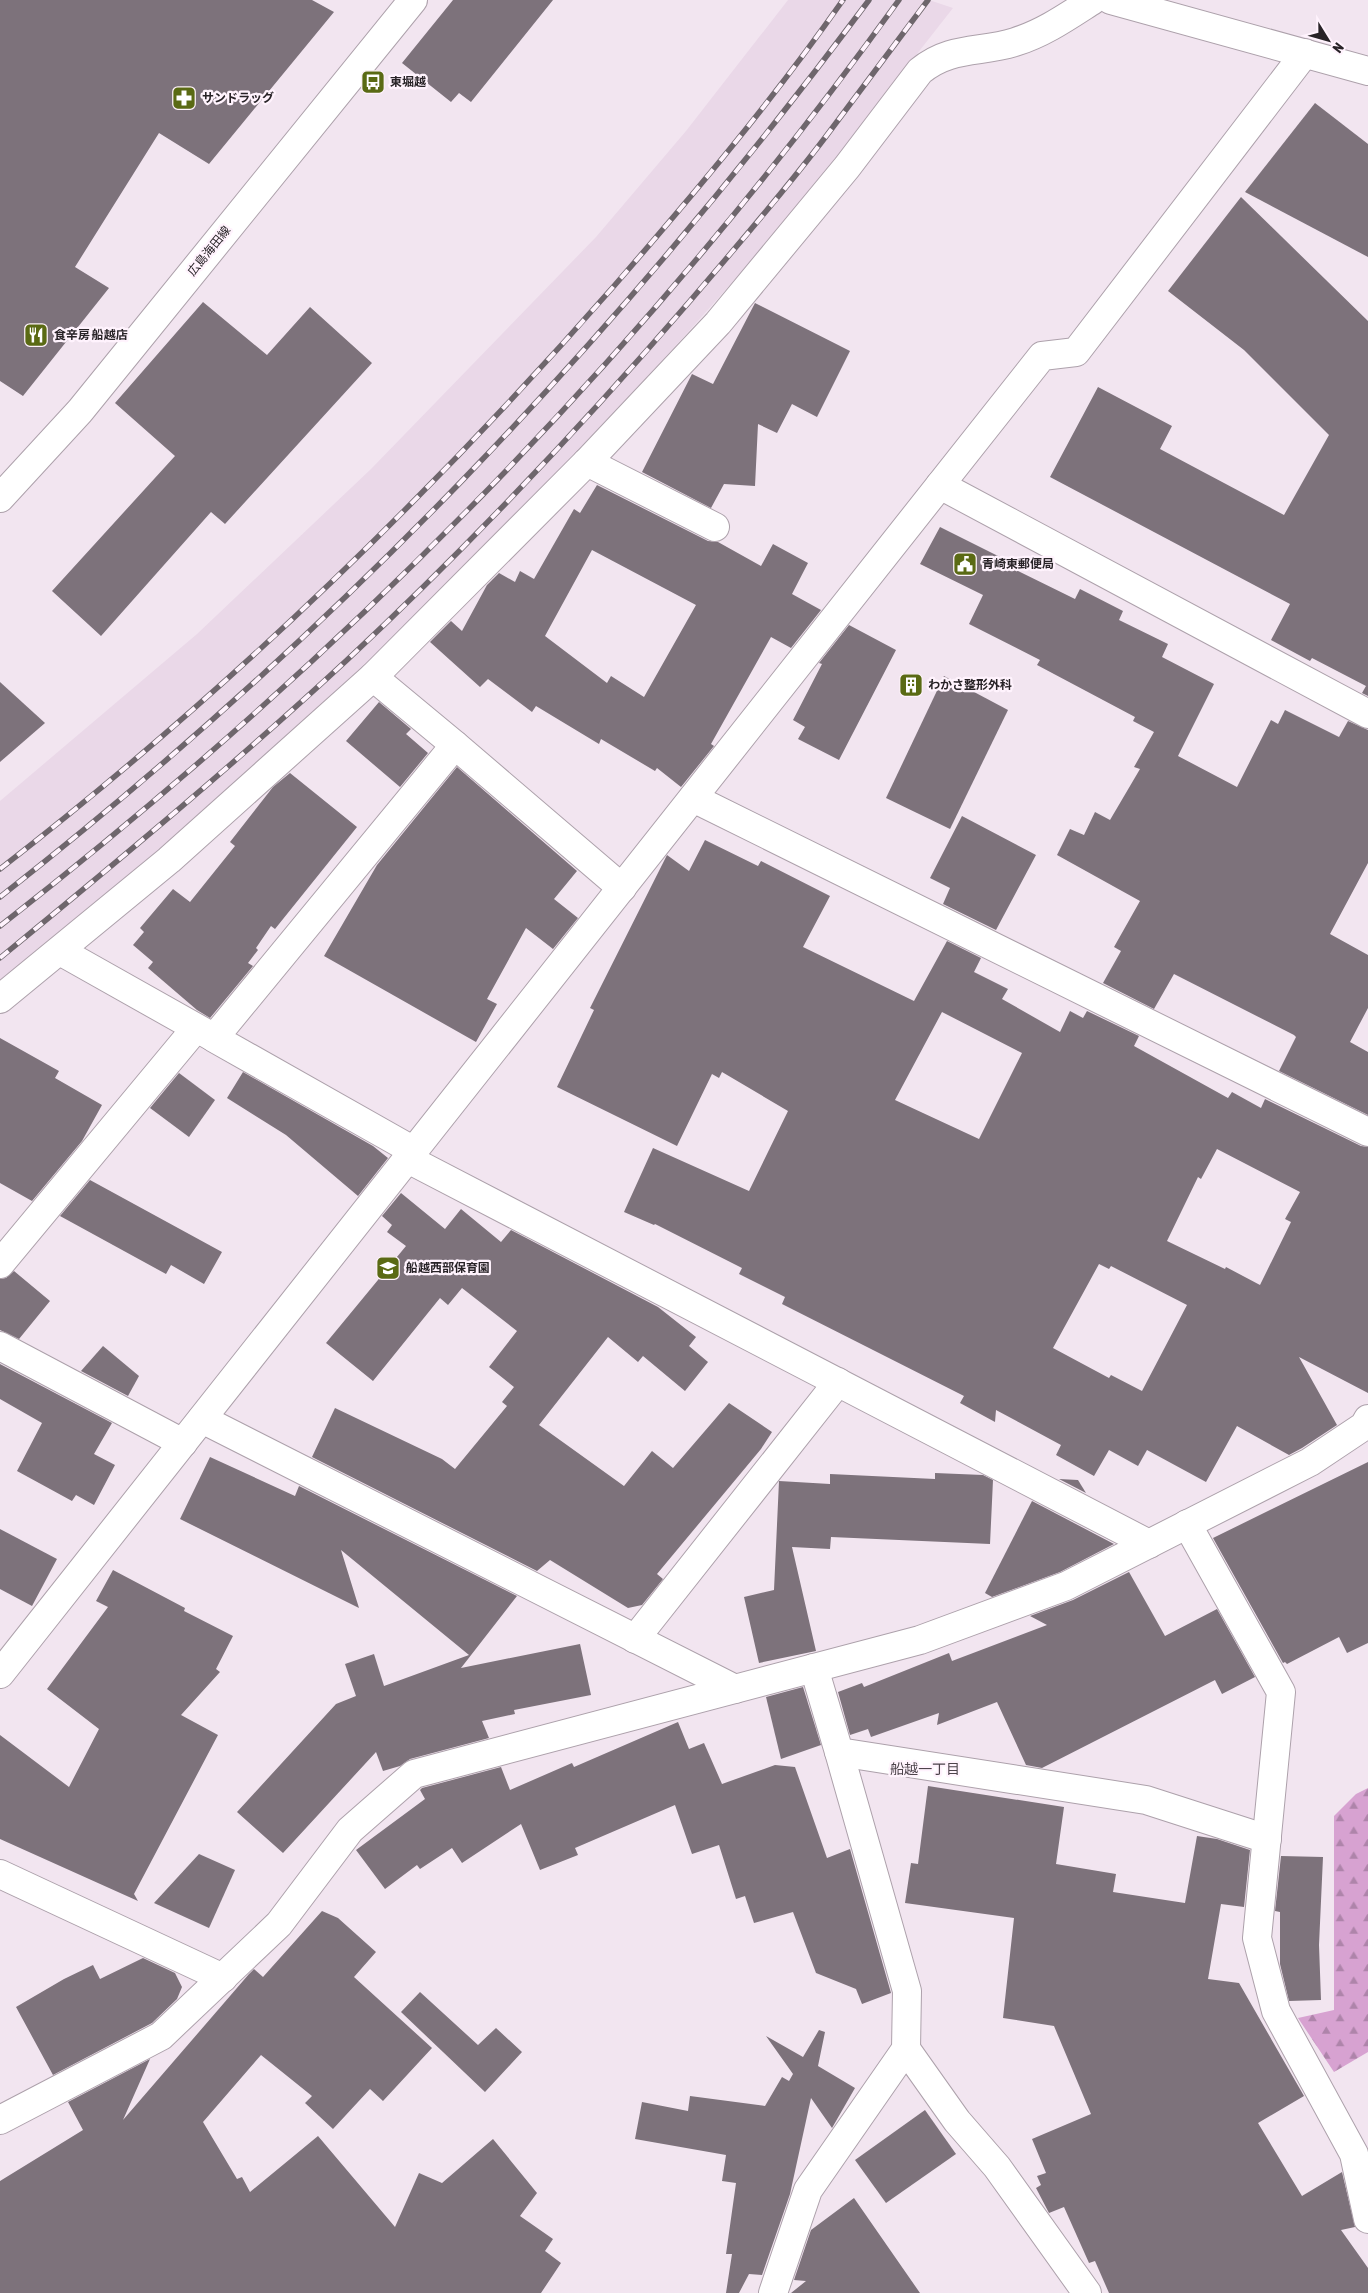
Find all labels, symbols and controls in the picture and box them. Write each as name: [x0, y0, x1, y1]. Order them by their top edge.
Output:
north arrow: [1303, 15, 1353, 65]
text: N: [1330, 40, 1347, 56]
bus stop icon: 東堀越: [360, 69, 386, 95]
place label: 東堀越: [390, 75, 426, 89]
pharmacy icon: サンドラッグ: [171, 85, 197, 111]
place label: サンドラッグ: [202, 91, 274, 105]
street label: 広島海田線: [185, 223, 233, 279]
restaurant icon: 食辛房 船越店: [23, 322, 49, 348]
place label: 食辛房 船越店: [54, 328, 128, 342]
public building icon: 青崎東郵便局: [952, 551, 978, 577]
place label: 青崎東郵便局: [982, 557, 1054, 571]
building icon: わかさ整形外科: [898, 672, 924, 698]
place label: わかさ整形外科: [928, 678, 1012, 692]
school or university icon: 船越西部保育園: [375, 1255, 401, 1281]
place label: 船越西部保育園: [406, 1261, 490, 1275]
district label: 船越一丁目: [890, 1761, 960, 1777]

